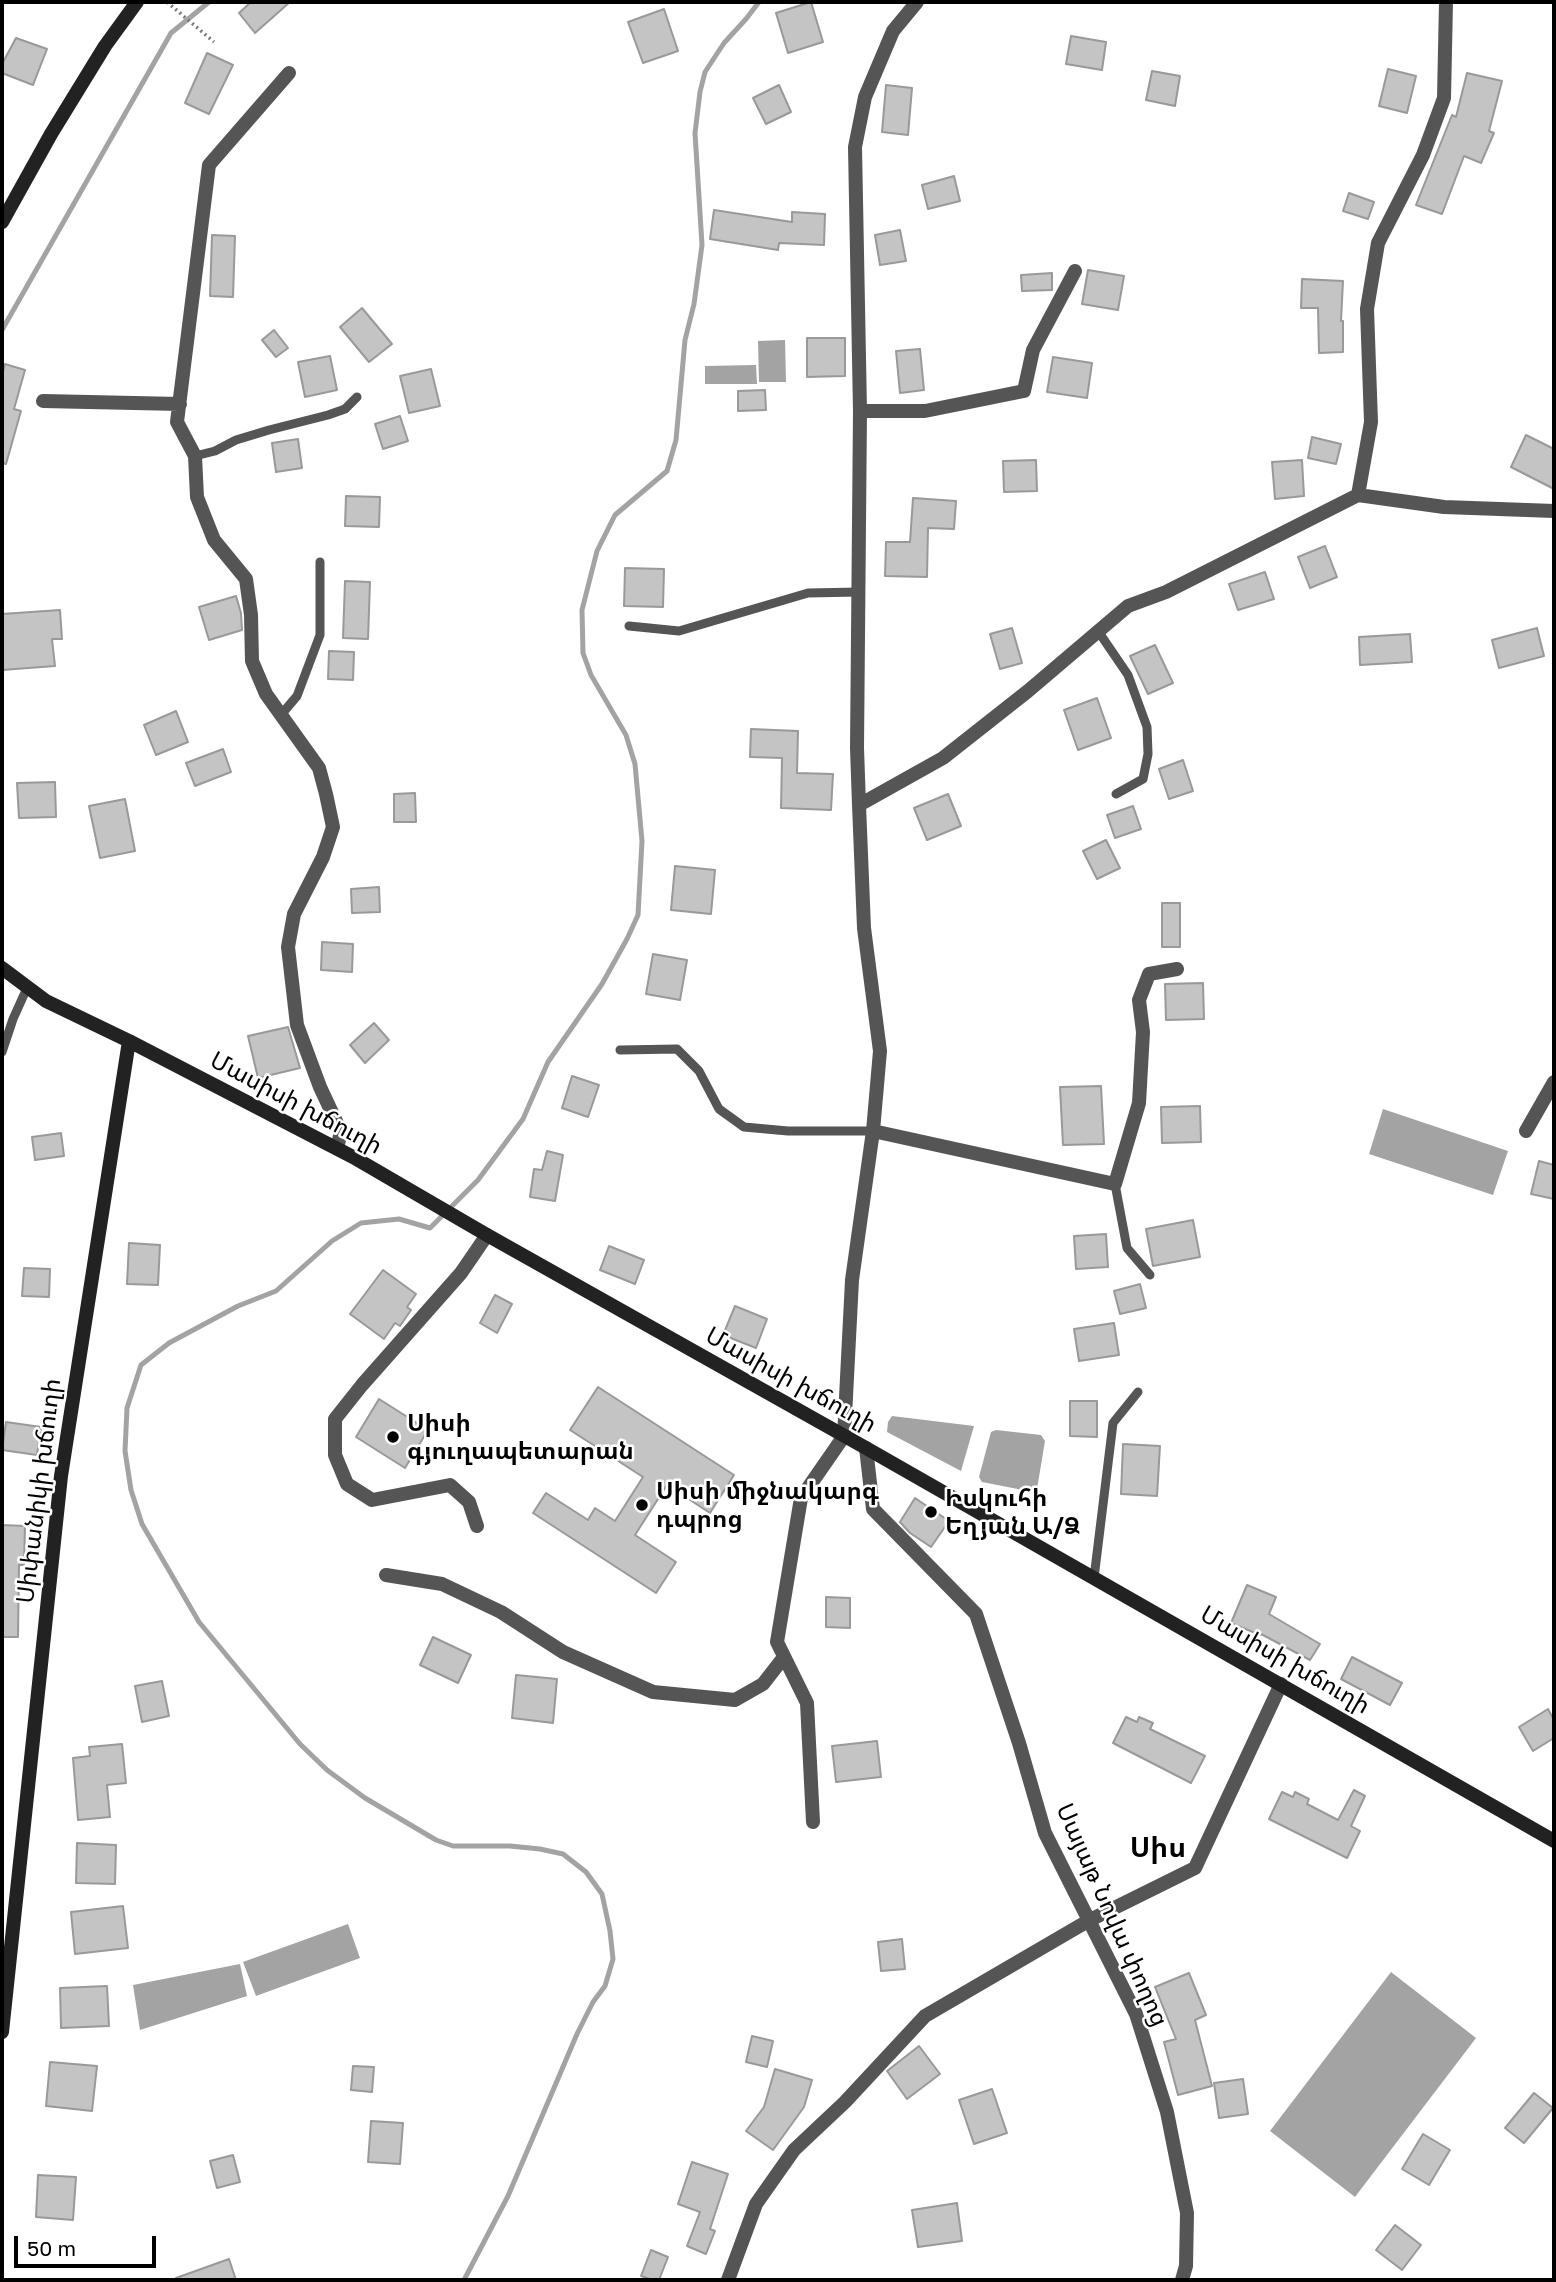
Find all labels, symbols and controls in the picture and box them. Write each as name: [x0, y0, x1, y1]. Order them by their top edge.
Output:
street label: Մասիսի խճուղի: [205, 1045, 387, 1161]
street label: Մասիսի խճուղի: [701, 1321, 881, 1439]
street label: Սիփանիկի խճուղի: [11, 1377, 67, 1605]
place label: Սիսի գյուղապետարան: [407, 1409, 634, 1465]
marker: Սիսի գյուղապետարան: [385, 1429, 401, 1445]
place label: Սիսի միջնակարգ դպրոց: [656, 1477, 879, 1533]
place label: Իսկուհի Եղյան Ա/Ձ: [945, 1484, 1080, 1540]
marker: Սիսի միջնակարգ դպրոց: [634, 1497, 650, 1513]
marker: Իսկուհի Եղյան Ա/Ձ: [923, 1504, 939, 1520]
street label: Մասիսի խճուղի: [1195, 1600, 1375, 1720]
street label: Սայաթ Նովա փողոց: [1050, 1799, 1174, 2031]
district label: Սիս: [1130, 1831, 1186, 1865]
scale bar: [18, 2222, 159, 2266]
text: 50 m: [27, 2235, 76, 2261]

